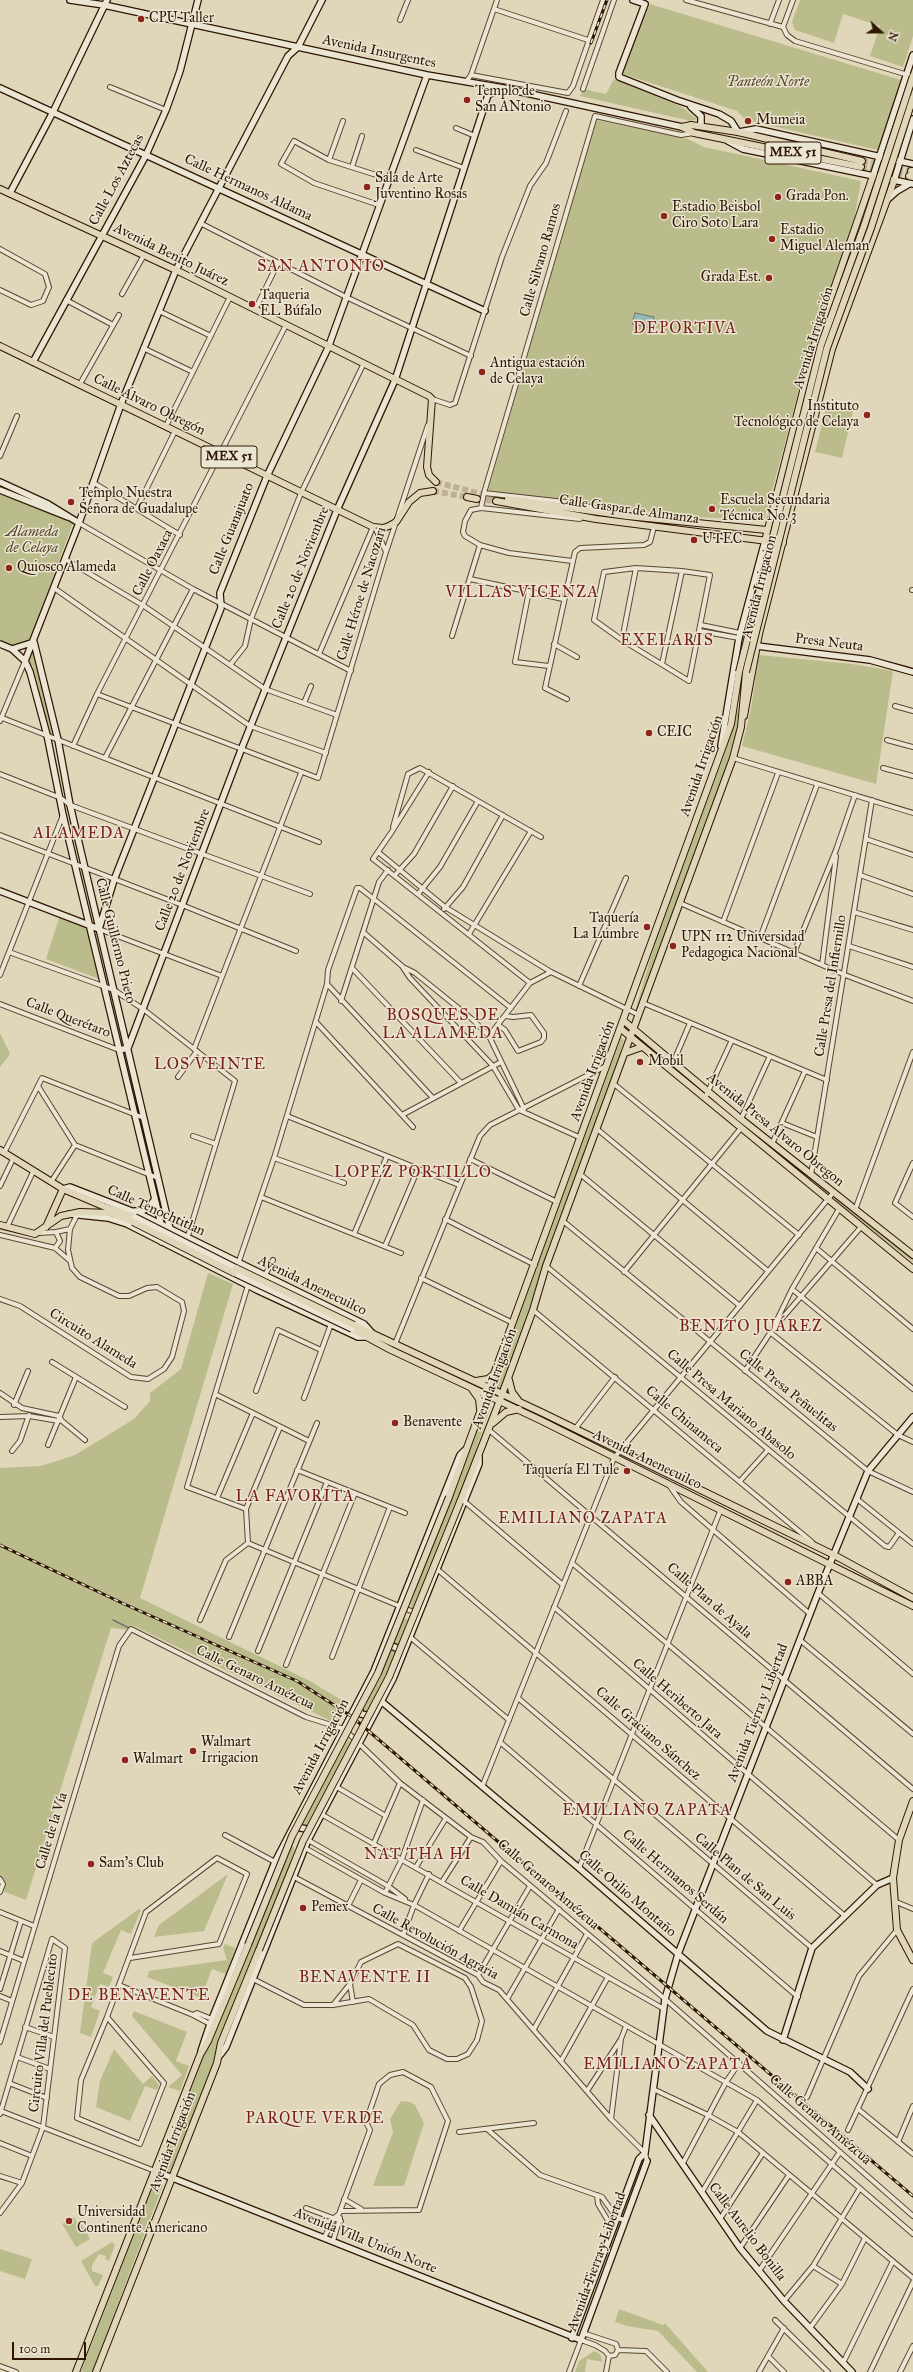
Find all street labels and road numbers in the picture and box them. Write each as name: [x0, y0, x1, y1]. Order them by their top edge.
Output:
street label: Avenida Insurgentes: [321, 32, 437, 72]
street label: Calle Los Aztecas: [86, 131, 148, 229]
road number: MEX 51: [765, 142, 821, 164]
street label: Calle Hermanos Aldama: [181, 151, 315, 225]
street label: Calle Silvano Ramos: [517, 201, 565, 319]
street label: Avenida Benito Juárez: [111, 220, 231, 290]
street label: Avenida Irrigación: [791, 285, 837, 391]
street label: Calle Álvaro Obregón: [90, 371, 208, 439]
road number: MEX 51: [201, 446, 257, 468]
street label: Calle Guanajuato: [206, 481, 258, 577]
street label: Calle Gaspar de Almanza: [558, 492, 700, 528]
street label: Calle 20 de Noviembre: [269, 504, 333, 632]
street label: Calle Héroe de Nacozari: [334, 525, 390, 663]
street label: Calle Oaxaca: [129, 527, 177, 599]
street label: Avenida Irrigacion: [739, 534, 781, 640]
street label: Presa Neuta: [794, 630, 864, 656]
street label: Avenida Irrigación: [677, 713, 727, 819]
street label: Calle 20 de Noviembre: [152, 806, 214, 934]
street label: Calle Guillermo Prieto: [91, 876, 139, 1006]
street label: Calle Presa del Infiernillo: [811, 914, 851, 1058]
street label: Calle Querétaro: [23, 994, 113, 1042]
street label: Avenida Irrigación: [567, 1018, 619, 1124]
street label: Avenida Presa Álvaro Obregon: [703, 1069, 847, 1191]
street label: Calle Tenochtitlan: [104, 1182, 208, 1240]
street label: Avenida Anenecuilco: [255, 1252, 369, 1320]
street label: Circuito Alameda: [46, 1305, 140, 1373]
street label: Avenida Irrigación: [469, 1326, 521, 1432]
street label: Calle Presa Mariano Abasolo: [663, 1346, 799, 1464]
street label: Calle Presa Peñuelitas: [735, 1346, 841, 1436]
street label: Calle Chinameca: [642, 1383, 726, 1457]
street label: Avenida Anenecuilco: [590, 1426, 704, 1494]
street label: Calle Plan de Ayala: [663, 1560, 755, 1642]
street label: Calle Genaro Amézcua: [193, 1642, 317, 1714]
street label: Avenida Tierra y Libertad: [724, 1642, 792, 1784]
street label: Calle Heriberto Jara: [628, 1655, 726, 1743]
street label: Calle Graciano Sánchez: [592, 1684, 704, 1784]
street label: Avenida Irrigación: [289, 1696, 353, 1798]
street label: Calle de la Vía: [32, 1791, 72, 1871]
street label: Calle Hermanos Serdán: [619, 1826, 731, 1928]
street label: Calle Plan de San Luis: [691, 1830, 799, 1924]
street label: Calle Genaro Amézcua: [494, 1836, 602, 1934]
street label: Calle Otilio Montaño: [575, 1847, 679, 1941]
street label: Calle Damián Carmona: [457, 1872, 581, 1954]
street label: Calle Revolución Agraria: [369, 1900, 501, 1984]
street label: Circuito Villa del Pueblecito: [26, 1953, 62, 2113]
street label: Calle Genaro Amézcua: [766, 2071, 874, 2169]
street label: Avenida Irrigación: [146, 2090, 200, 2194]
street label: Calle Aurelio Bonilla: [705, 2180, 789, 2284]
street label: Avenida Tierra y Libertad: [564, 2190, 630, 2334]
street label: Avenida Villa Unión Norte: [291, 2205, 439, 2277]

